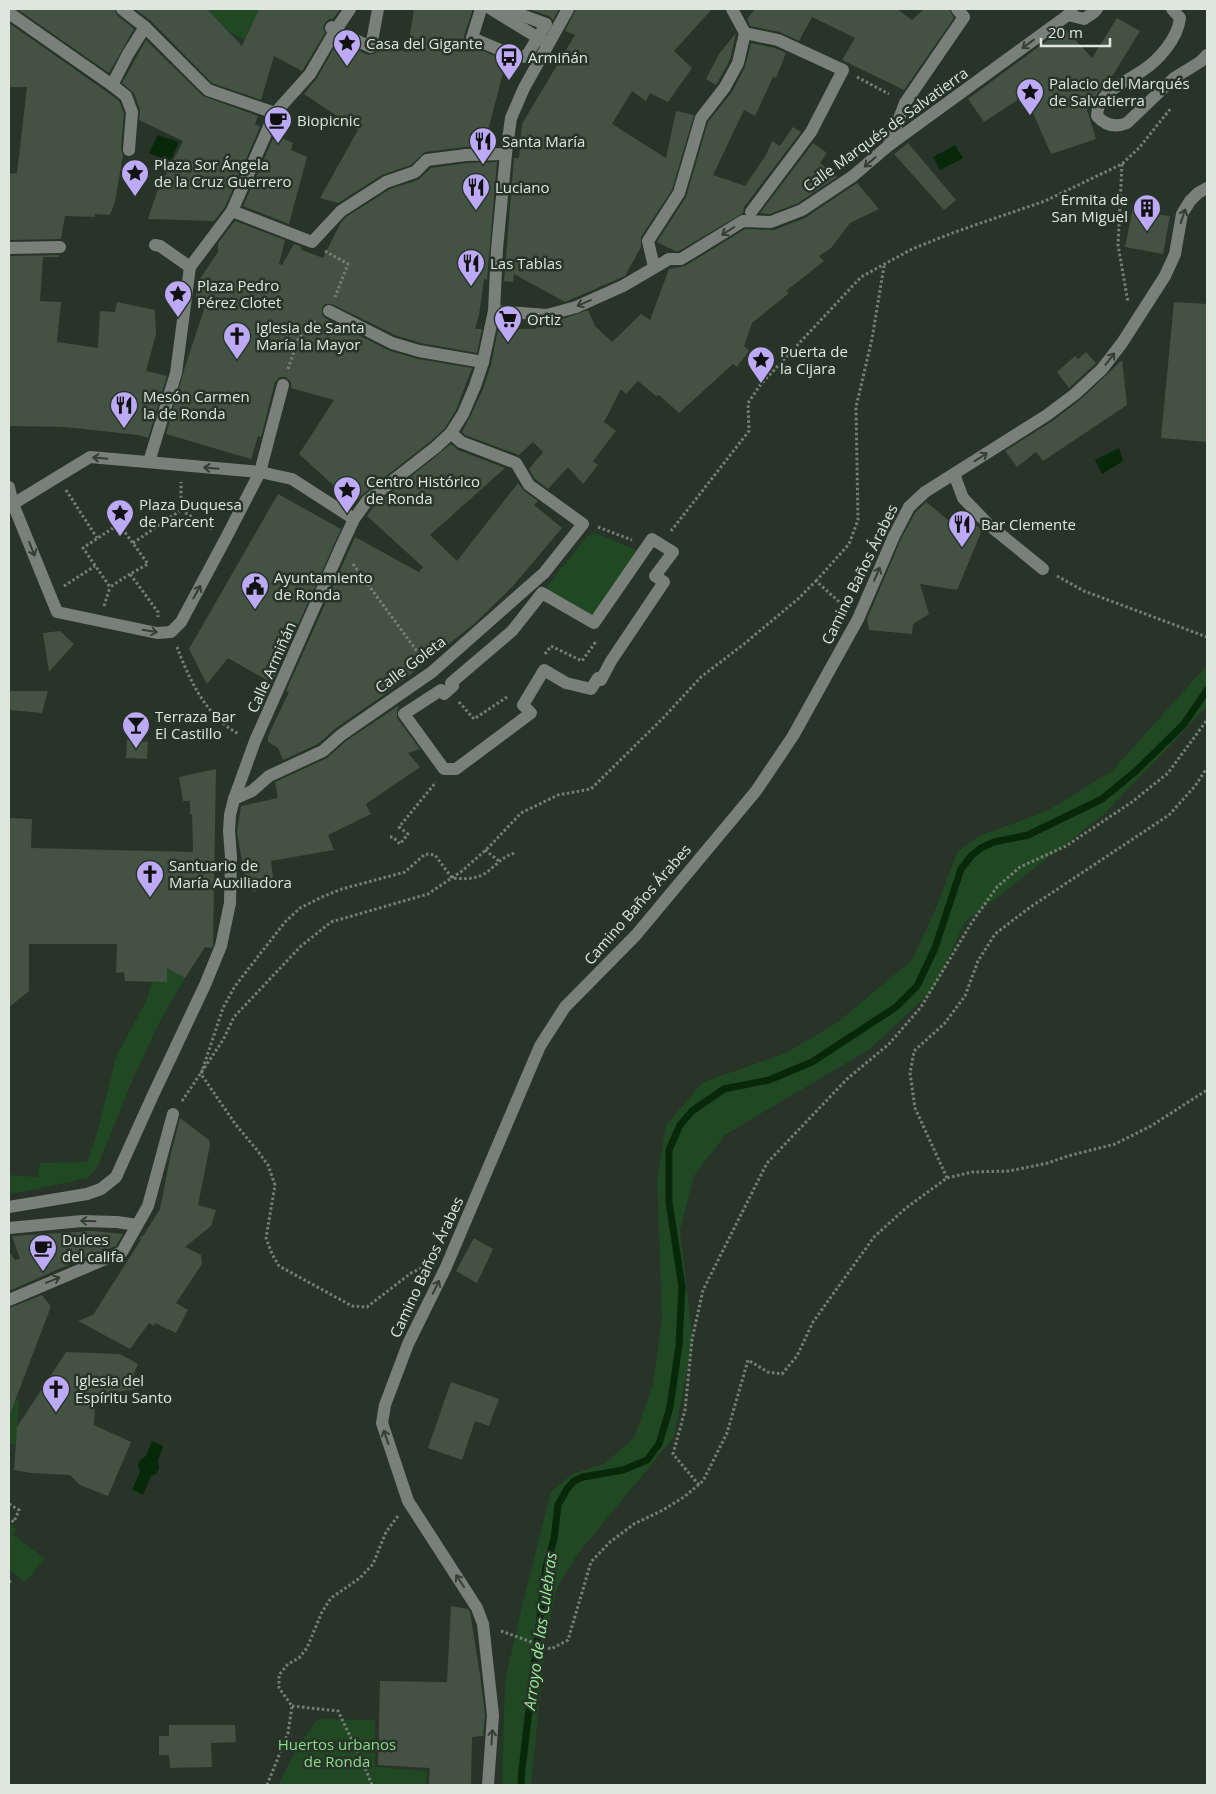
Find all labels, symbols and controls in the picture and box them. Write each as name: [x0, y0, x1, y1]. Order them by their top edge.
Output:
scale bar: [1041, 15, 1110, 47]
text: 20 m: [1048, 22, 1083, 42]
place icon: Casa del Gigante: [332, 28, 362, 67]
place label: Casa del Gigante: [366, 33, 483, 53]
one-way arrow: [1021, 39, 1035, 49]
bus stop icon: Armiñán: [494, 42, 524, 81]
place label: Armiñán: [528, 47, 588, 67]
street label: Calle Marqués de Salvatierra: [798, 62, 972, 196]
place label: Palacio del Marqués de Salvatierra: [1049, 73, 1190, 110]
place icon: Palacio del Marqués de Salvatierra: [1015, 77, 1045, 116]
cafe icon: Biopicnic: [263, 105, 293, 144]
place label: Biopicnic: [297, 110, 360, 130]
restaurant icon: Santa María: [468, 126, 498, 165]
place label: Santa María: [502, 131, 585, 151]
place label: Plaza Sor Ángela de la Cruz Guerrero: [154, 154, 292, 191]
one-way arrow: [863, 156, 876, 167]
place icon: Plaza Sor Ángela de la Cruz Guerrero: [120, 158, 150, 197]
restaurant icon: Luciano: [461, 172, 491, 211]
place label: Luciano: [495, 177, 550, 197]
place label: Ermita de San Miguel: [1052, 189, 1128, 226]
building icon: Ermita de San Miguel: [1132, 193, 1162, 232]
one-way arrow: [1179, 209, 1188, 225]
one-way arrow: [721, 226, 735, 236]
restaurant icon: Las Tablas: [456, 248, 486, 287]
place label: Las Tablas: [490, 253, 562, 273]
place label: Plaza Pedro Pérez Clotet: [197, 275, 281, 312]
place icon: Plaza Pedro Pérez Clotet: [163, 279, 193, 318]
one-way arrow: [577, 299, 592, 308]
supermarket icon: Ortiz: [493, 304, 523, 343]
place label: Ortiz: [527, 309, 561, 329]
place label: Iglesia de Santa María la Mayor: [256, 317, 365, 354]
church icon: Iglesia de Santa María la Mayor: [222, 321, 252, 360]
place label: Puerta de la Cijara: [780, 341, 848, 378]
place icon: Puerta de la Cijara: [746, 345, 776, 384]
one-way arrow: [1105, 352, 1115, 366]
place label: Mesón Carmen la de Ronda: [143, 386, 250, 423]
restaurant icon: Mesón Carmen la de Ronda: [109, 390, 139, 429]
one-way arrow: [974, 452, 988, 462]
one-way arrow: [93, 453, 109, 462]
one-way arrow: [204, 463, 220, 472]
place label: Centro Histórico de Ronda: [366, 471, 480, 508]
place icon: Centro Histórico de Ronda: [332, 475, 362, 514]
place label: Plaza Duquesa de Parcent: [139, 494, 242, 531]
place icon: Plaza Duquesa de Parcent: [105, 498, 135, 537]
street label: Camino Baños Árabes: [816, 501, 902, 647]
restaurant icon: Bar Clemente: [947, 509, 977, 548]
place label: Bar Clemente: [981, 514, 1076, 534]
one-way arrow: [27, 541, 37, 556]
place label: Ayuntamiento de Ronda: [274, 567, 373, 604]
one-way arrow: [873, 567, 883, 582]
public building icon: Ayuntamiento de Ronda: [240, 571, 270, 610]
one-way arrow: [192, 584, 202, 599]
street label: Calle Armiñán: [242, 618, 300, 716]
one-way arrow: [141, 626, 157, 636]
street label: Calle Goleta: [371, 631, 449, 697]
place label: Terraza Bar El Castillo: [155, 706, 236, 743]
bar icon: Terraza Bar El Castillo: [121, 710, 151, 749]
street label: Camino Baños Árabes: [579, 839, 695, 969]
place label: Santuario de María Auxiliadora: [169, 855, 292, 892]
church icon: Santuario de María Auxiliadora: [135, 859, 165, 898]
street label: Camino Baños Árabes: [384, 1193, 468, 1341]
one-way arrow: [80, 1216, 96, 1226]
place label: Dulces del califa: [62, 1229, 124, 1266]
cafe icon: Dulces del califa: [28, 1233, 58, 1272]
one-way arrow: [45, 1275, 60, 1284]
one-way arrow: [432, 1279, 442, 1294]
place label: Iglesia del Espíritu Santo: [75, 1370, 172, 1407]
church icon: Iglesia del Espíritu Santo: [41, 1374, 71, 1413]
one-way arrow: [381, 1429, 391, 1445]
water label: Arroyo de las Culebras: [518, 1551, 562, 1712]
one-way arrow: [455, 1574, 465, 1588]
one-way arrow: [487, 1729, 496, 1745]
park label: Huertos urbanos de Ronda: [278, 1734, 396, 1771]

